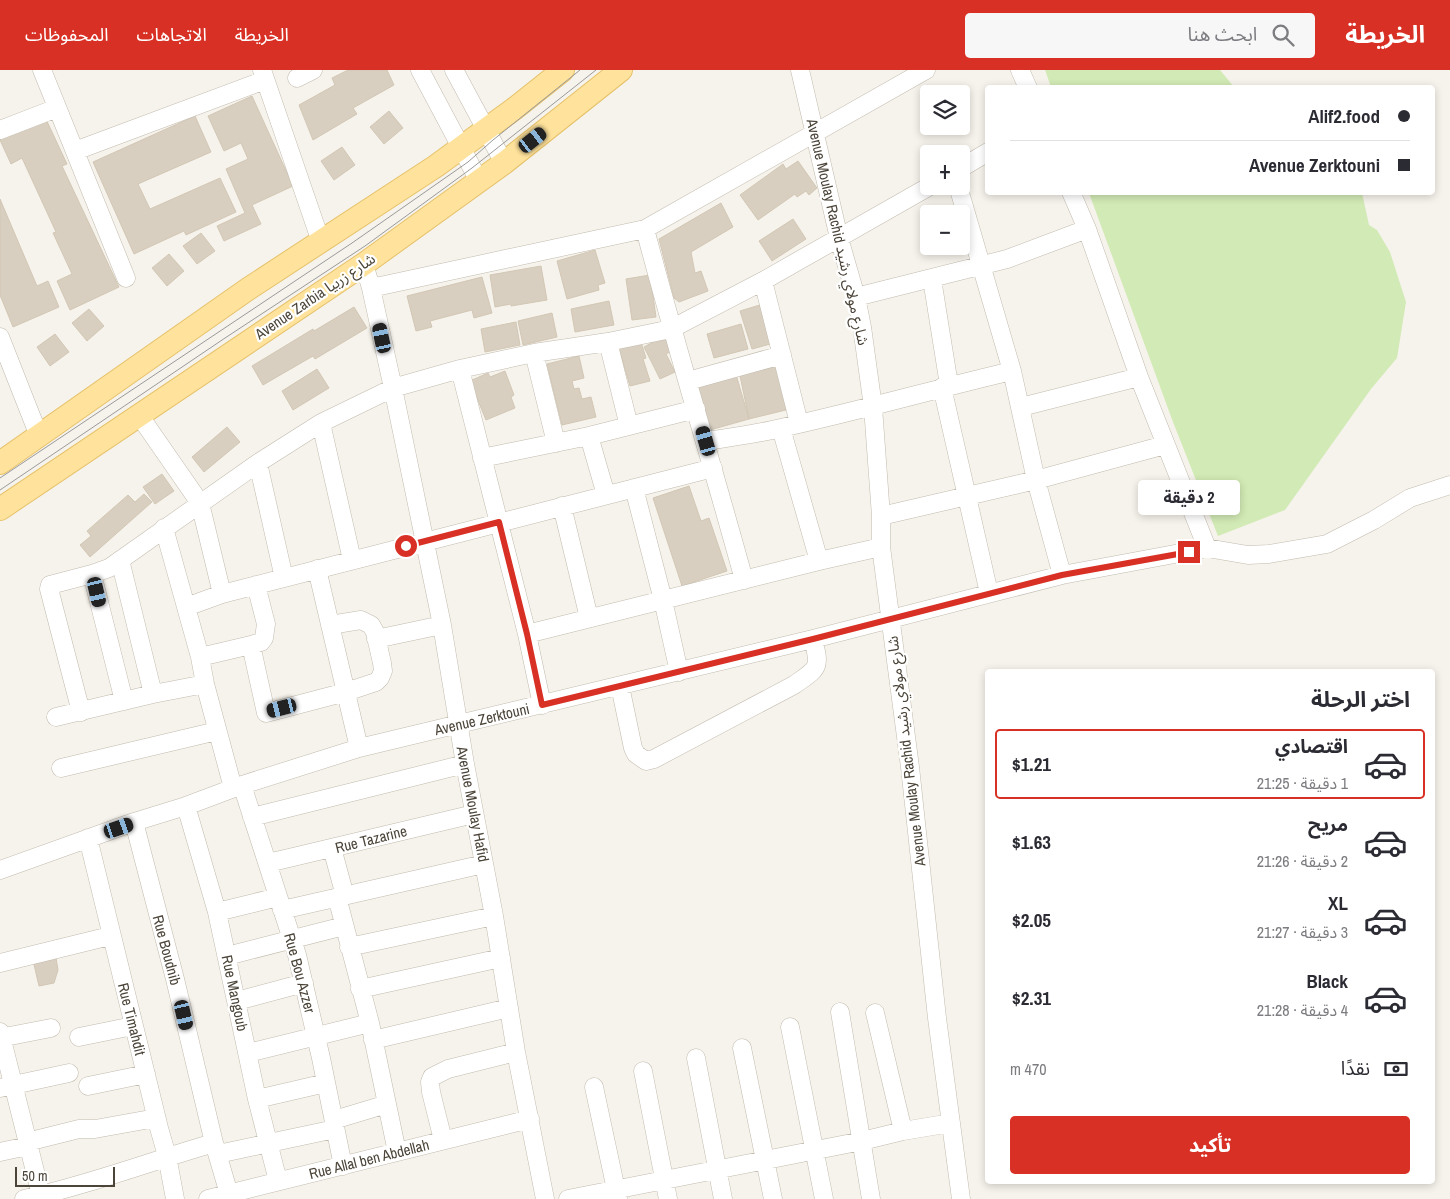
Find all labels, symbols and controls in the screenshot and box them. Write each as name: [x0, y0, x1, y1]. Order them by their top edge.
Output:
search box: [965, 13, 1315, 58]
text: الخريطة: [1345, 18, 1425, 50]
text: ابحث هنا: [1187, 21, 1257, 47]
icon: search: [1269, 21, 1297, 49]
text: المحفوظات: [25, 22, 109, 47]
text: الاتجاهات: [137, 22, 207, 47]
text: الخريطة: [235, 22, 289, 47]
map controls: [920, 85, 970, 255]
button: layers: [920, 85, 970, 135]
text: Alif2.food: [1308, 103, 1380, 129]
street label: Avenue Moulay Rachid شارع مولاي رشيد: [800, 116, 874, 348]
car: [516, 125, 549, 155]
button: +: [920, 145, 970, 195]
text: Avenue Zerktouni: [1249, 152, 1380, 178]
button: −: [920, 205, 970, 255]
street label: Avenue Zarbia شارع زربيا: [250, 248, 381, 346]
car: [371, 322, 392, 354]
car: [694, 425, 717, 457]
callout: 2 دقيقة: [1138, 480, 1240, 514]
text: 2 دقيقة: [1163, 486, 1215, 508]
route start: [395, 535, 417, 557]
route end: [1178, 541, 1200, 563]
car: [86, 576, 107, 608]
street label: Avenue Moulay Rachid شارع مولاي رشيد: [881, 634, 933, 868]
text: اختر الرحلة: [1311, 684, 1410, 714]
car: [265, 697, 298, 719]
street label: Avenue Zerktouni: [431, 698, 532, 740]
text: اقتصادي: [1275, 733, 1348, 759]
icon: car: [1363, 742, 1408, 787]
street label: Avenue Moulay Hafid: [451, 743, 495, 864]
text: $1.21: [1012, 751, 1051, 777]
text: 1 دقيقة · 21:25: [1257, 772, 1348, 794]
text: مريح: [1308, 811, 1348, 837]
car: [102, 816, 135, 840]
street label: Rue Tazarine: [333, 820, 409, 858]
icon: car: [1363, 820, 1408, 865]
text: $1.63: [1012, 829, 1051, 855]
text: 2 دقيقة · 21:26: [1257, 850, 1348, 872]
text: XL: [1328, 890, 1348, 916]
icon: car: [1363, 898, 1408, 943]
text: $2.05: [1012, 907, 1051, 933]
street label: Rue Boudnib: [148, 913, 186, 988]
text: 3 دقيقة · 21:27: [1257, 921, 1348, 943]
street label: Rue Bou Azzer: [279, 931, 321, 1015]
street label: Rue Mangoub: [217, 953, 253, 1033]
text: Black: [1306, 968, 1348, 994]
icon: car: [1363, 976, 1408, 1021]
street label: Rue Timahdit: [113, 981, 151, 1058]
text: $2.31: [1012, 985, 1051, 1011]
car: [173, 999, 194, 1031]
text: 4 دقيقة · 21:28: [1257, 999, 1348, 1021]
text: نقدًا: [1341, 1055, 1370, 1081]
icon: cash: [1382, 1055, 1410, 1083]
text: 470 m: [1010, 1058, 1046, 1080]
button: تأكيد: [1010, 1116, 1410, 1174]
street label: Rue Allal ben Abdellah: [307, 1134, 431, 1184]
scale bar: [15, 1164, 115, 1187]
text: 50 m: [22, 1167, 48, 1185]

